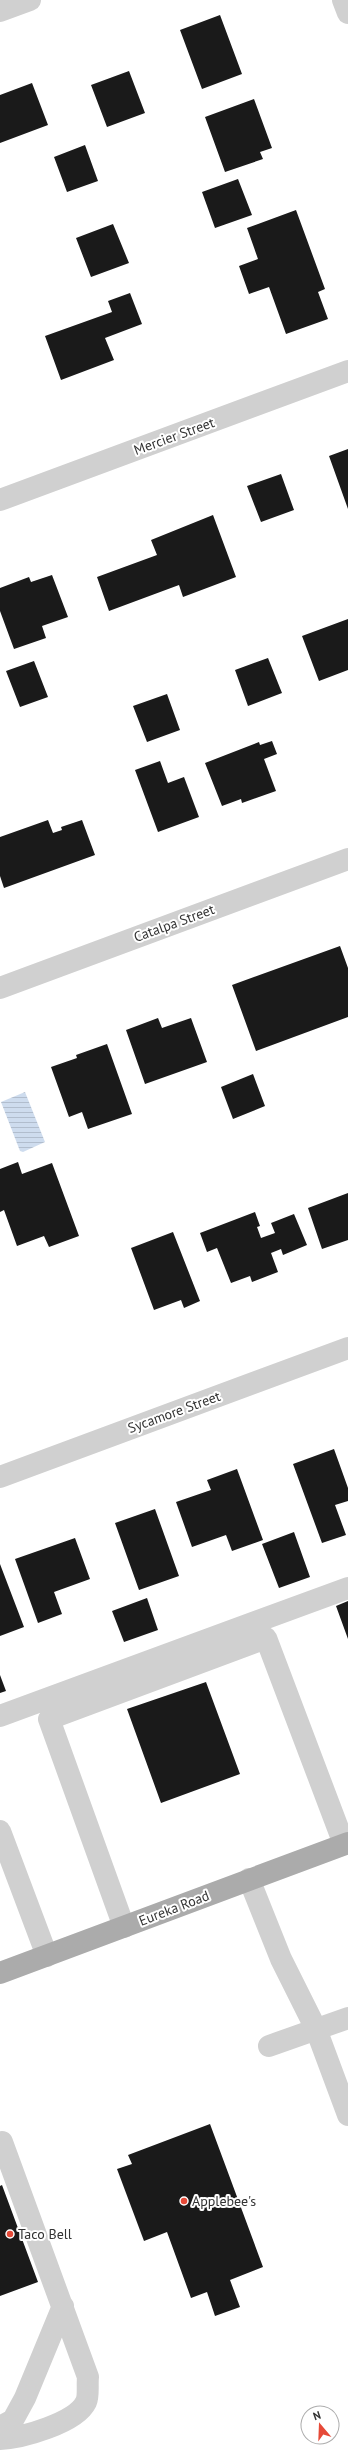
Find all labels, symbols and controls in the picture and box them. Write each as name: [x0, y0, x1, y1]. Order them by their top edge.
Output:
street label: Mercier Street: [131, 413, 217, 459]
street label: Catalpa Street: [131, 900, 217, 946]
street label: Sycamore Street: [125, 1387, 223, 1437]
street label: Eureka Road: [136, 1886, 212, 1930]
place label: Applebee's: [192, 2192, 256, 2210]
marker: Applebee's: [179, 2196, 189, 2206]
place label: Taco Bell: [18, 2225, 72, 2243]
marker: Taco Bell: [5, 2229, 15, 2239]
north arrow: [300, 2405, 340, 2445]
text: N: [311, 2408, 322, 2423]

